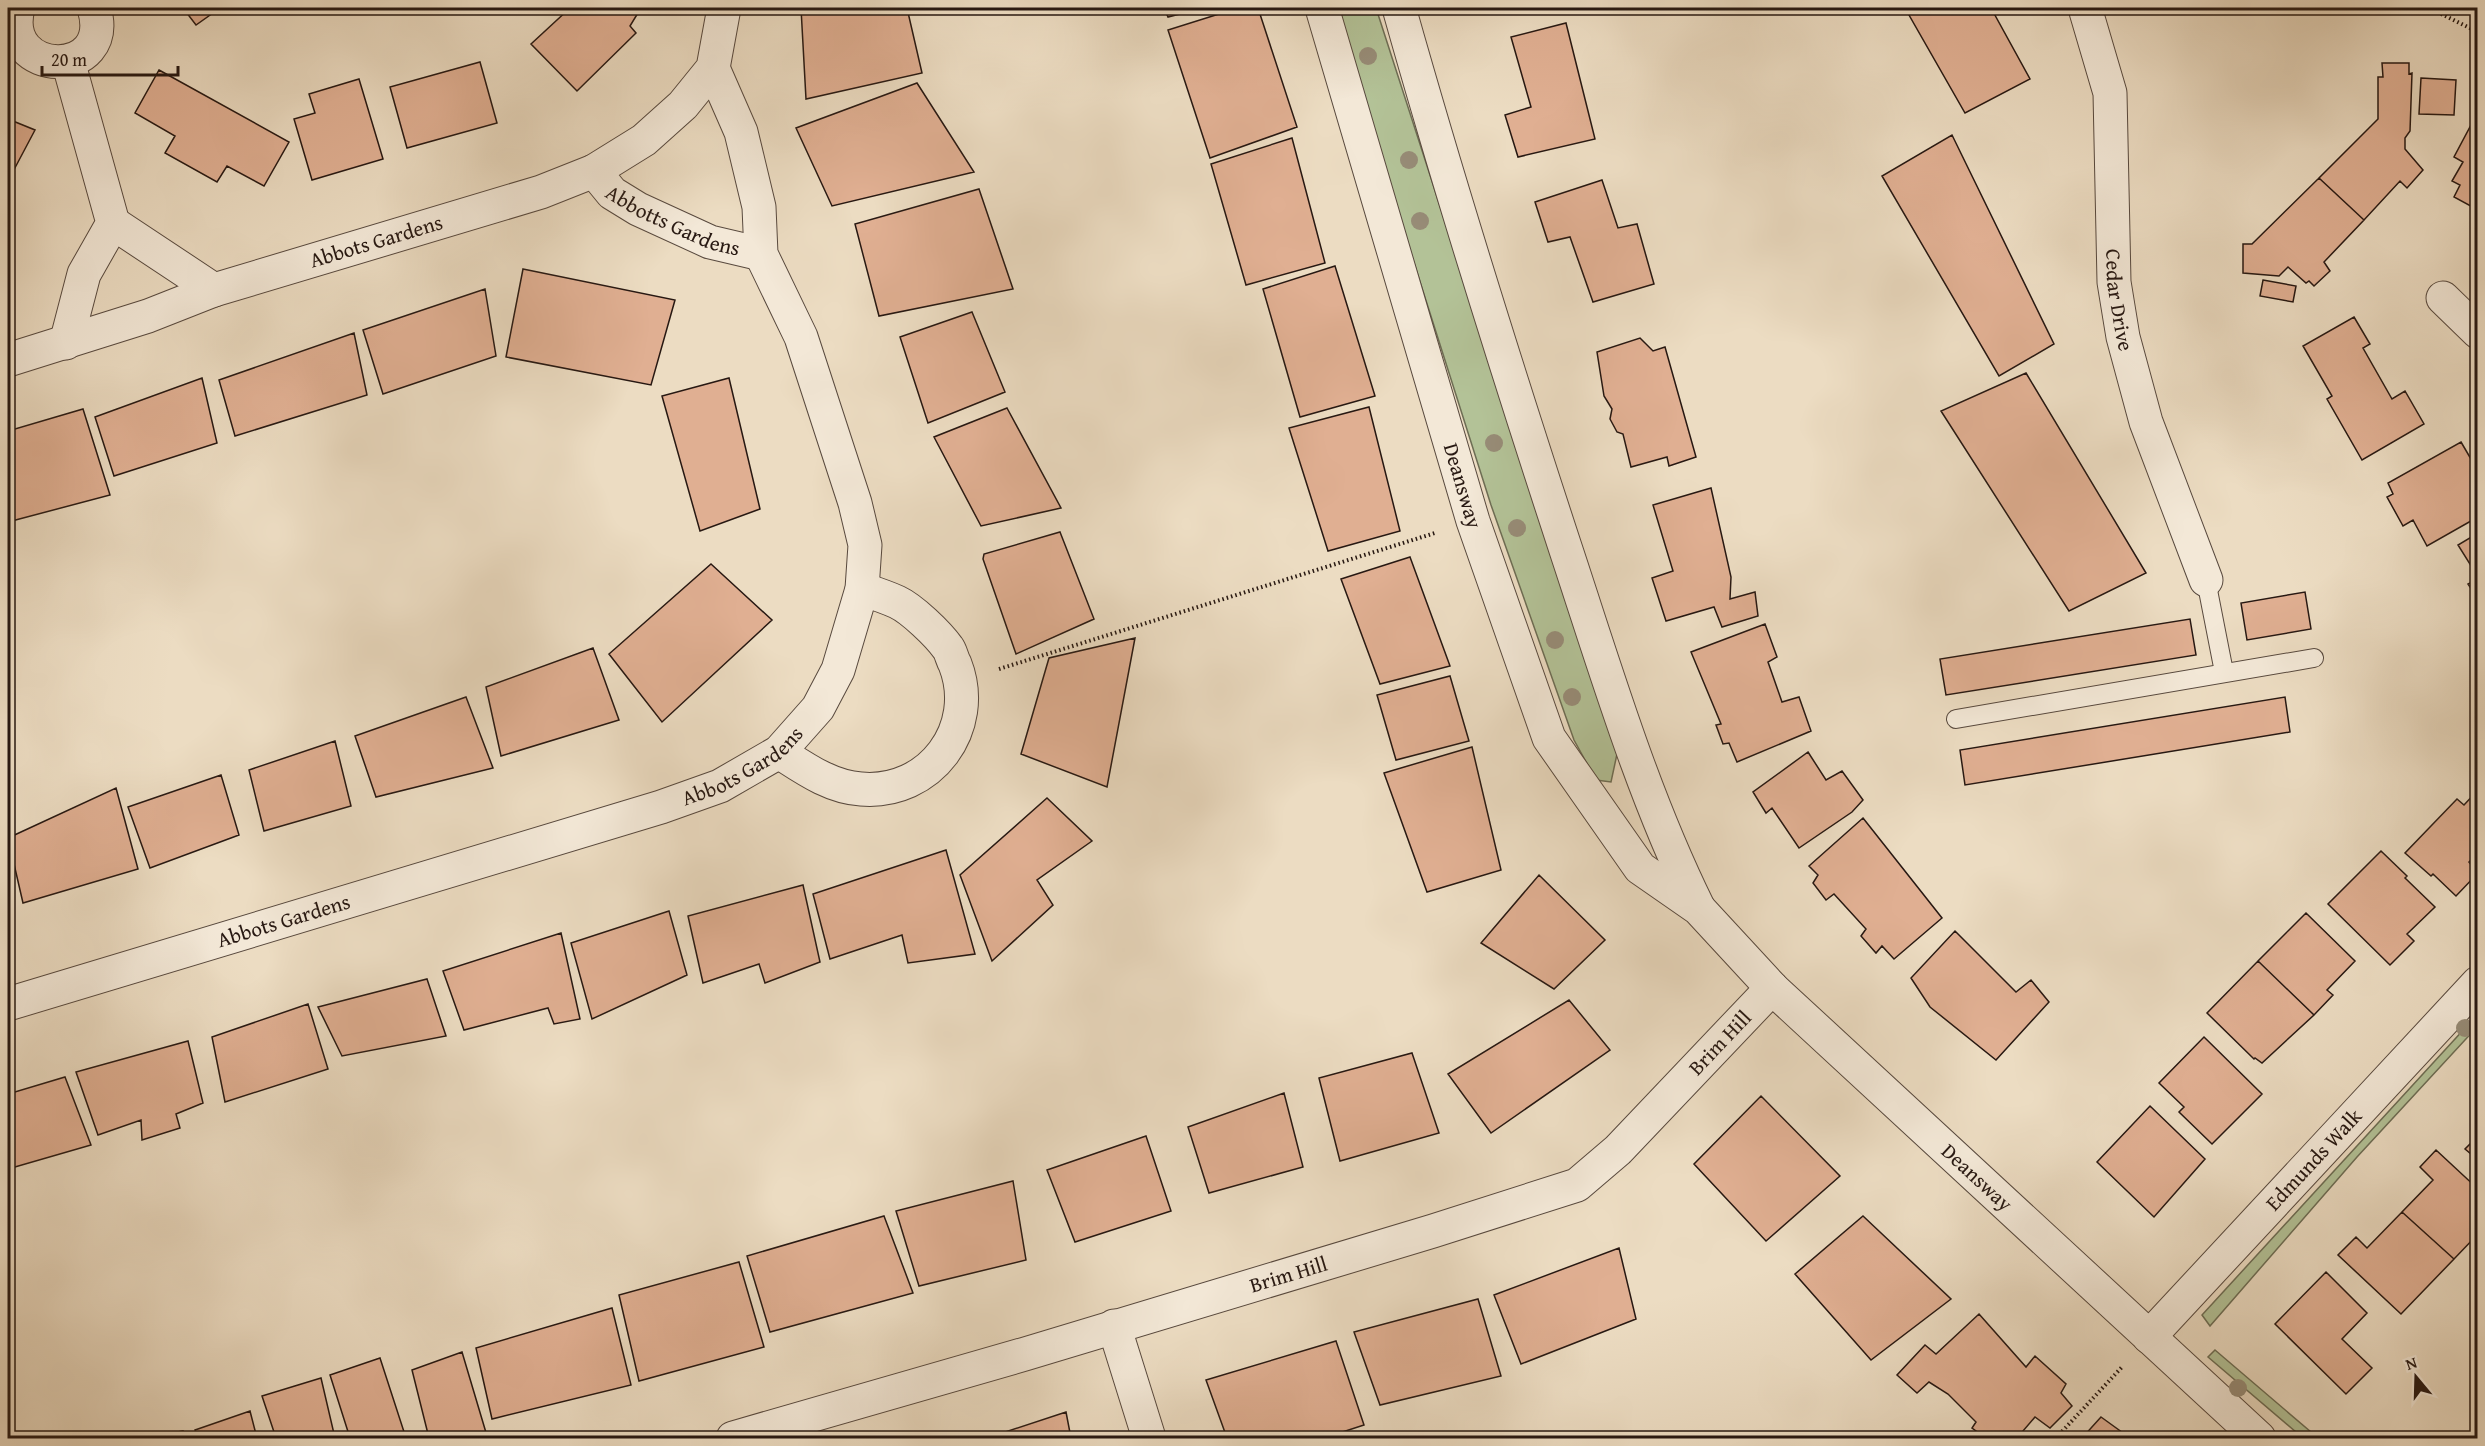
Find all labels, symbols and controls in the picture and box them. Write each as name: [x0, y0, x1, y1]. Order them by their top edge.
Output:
scale bar: [42, 39, 178, 77]
text: 20 m: [51, 46, 87, 73]
street label: Abbotts Gardens: [600, 177, 743, 264]
street label: Abbots Gardens: [306, 206, 446, 276]
street label: Cedar Drive: [2098, 249, 2142, 355]
street label: Deansway: [1436, 439, 1491, 533]
street label: Abbots Gardens: [677, 719, 810, 813]
street label: Abbots Gardens: [213, 886, 354, 955]
street label: Brim Hill: [1681, 1003, 1758, 1082]
street label: Edmunds Walk: [2258, 1101, 2369, 1218]
street label: Deansway: [1935, 1136, 2021, 1219]
street label: Brim Hill: [1246, 1248, 1331, 1300]
north arrow: [2386, 1347, 2446, 1407]
text: N: [2402, 1350, 2420, 1376]

